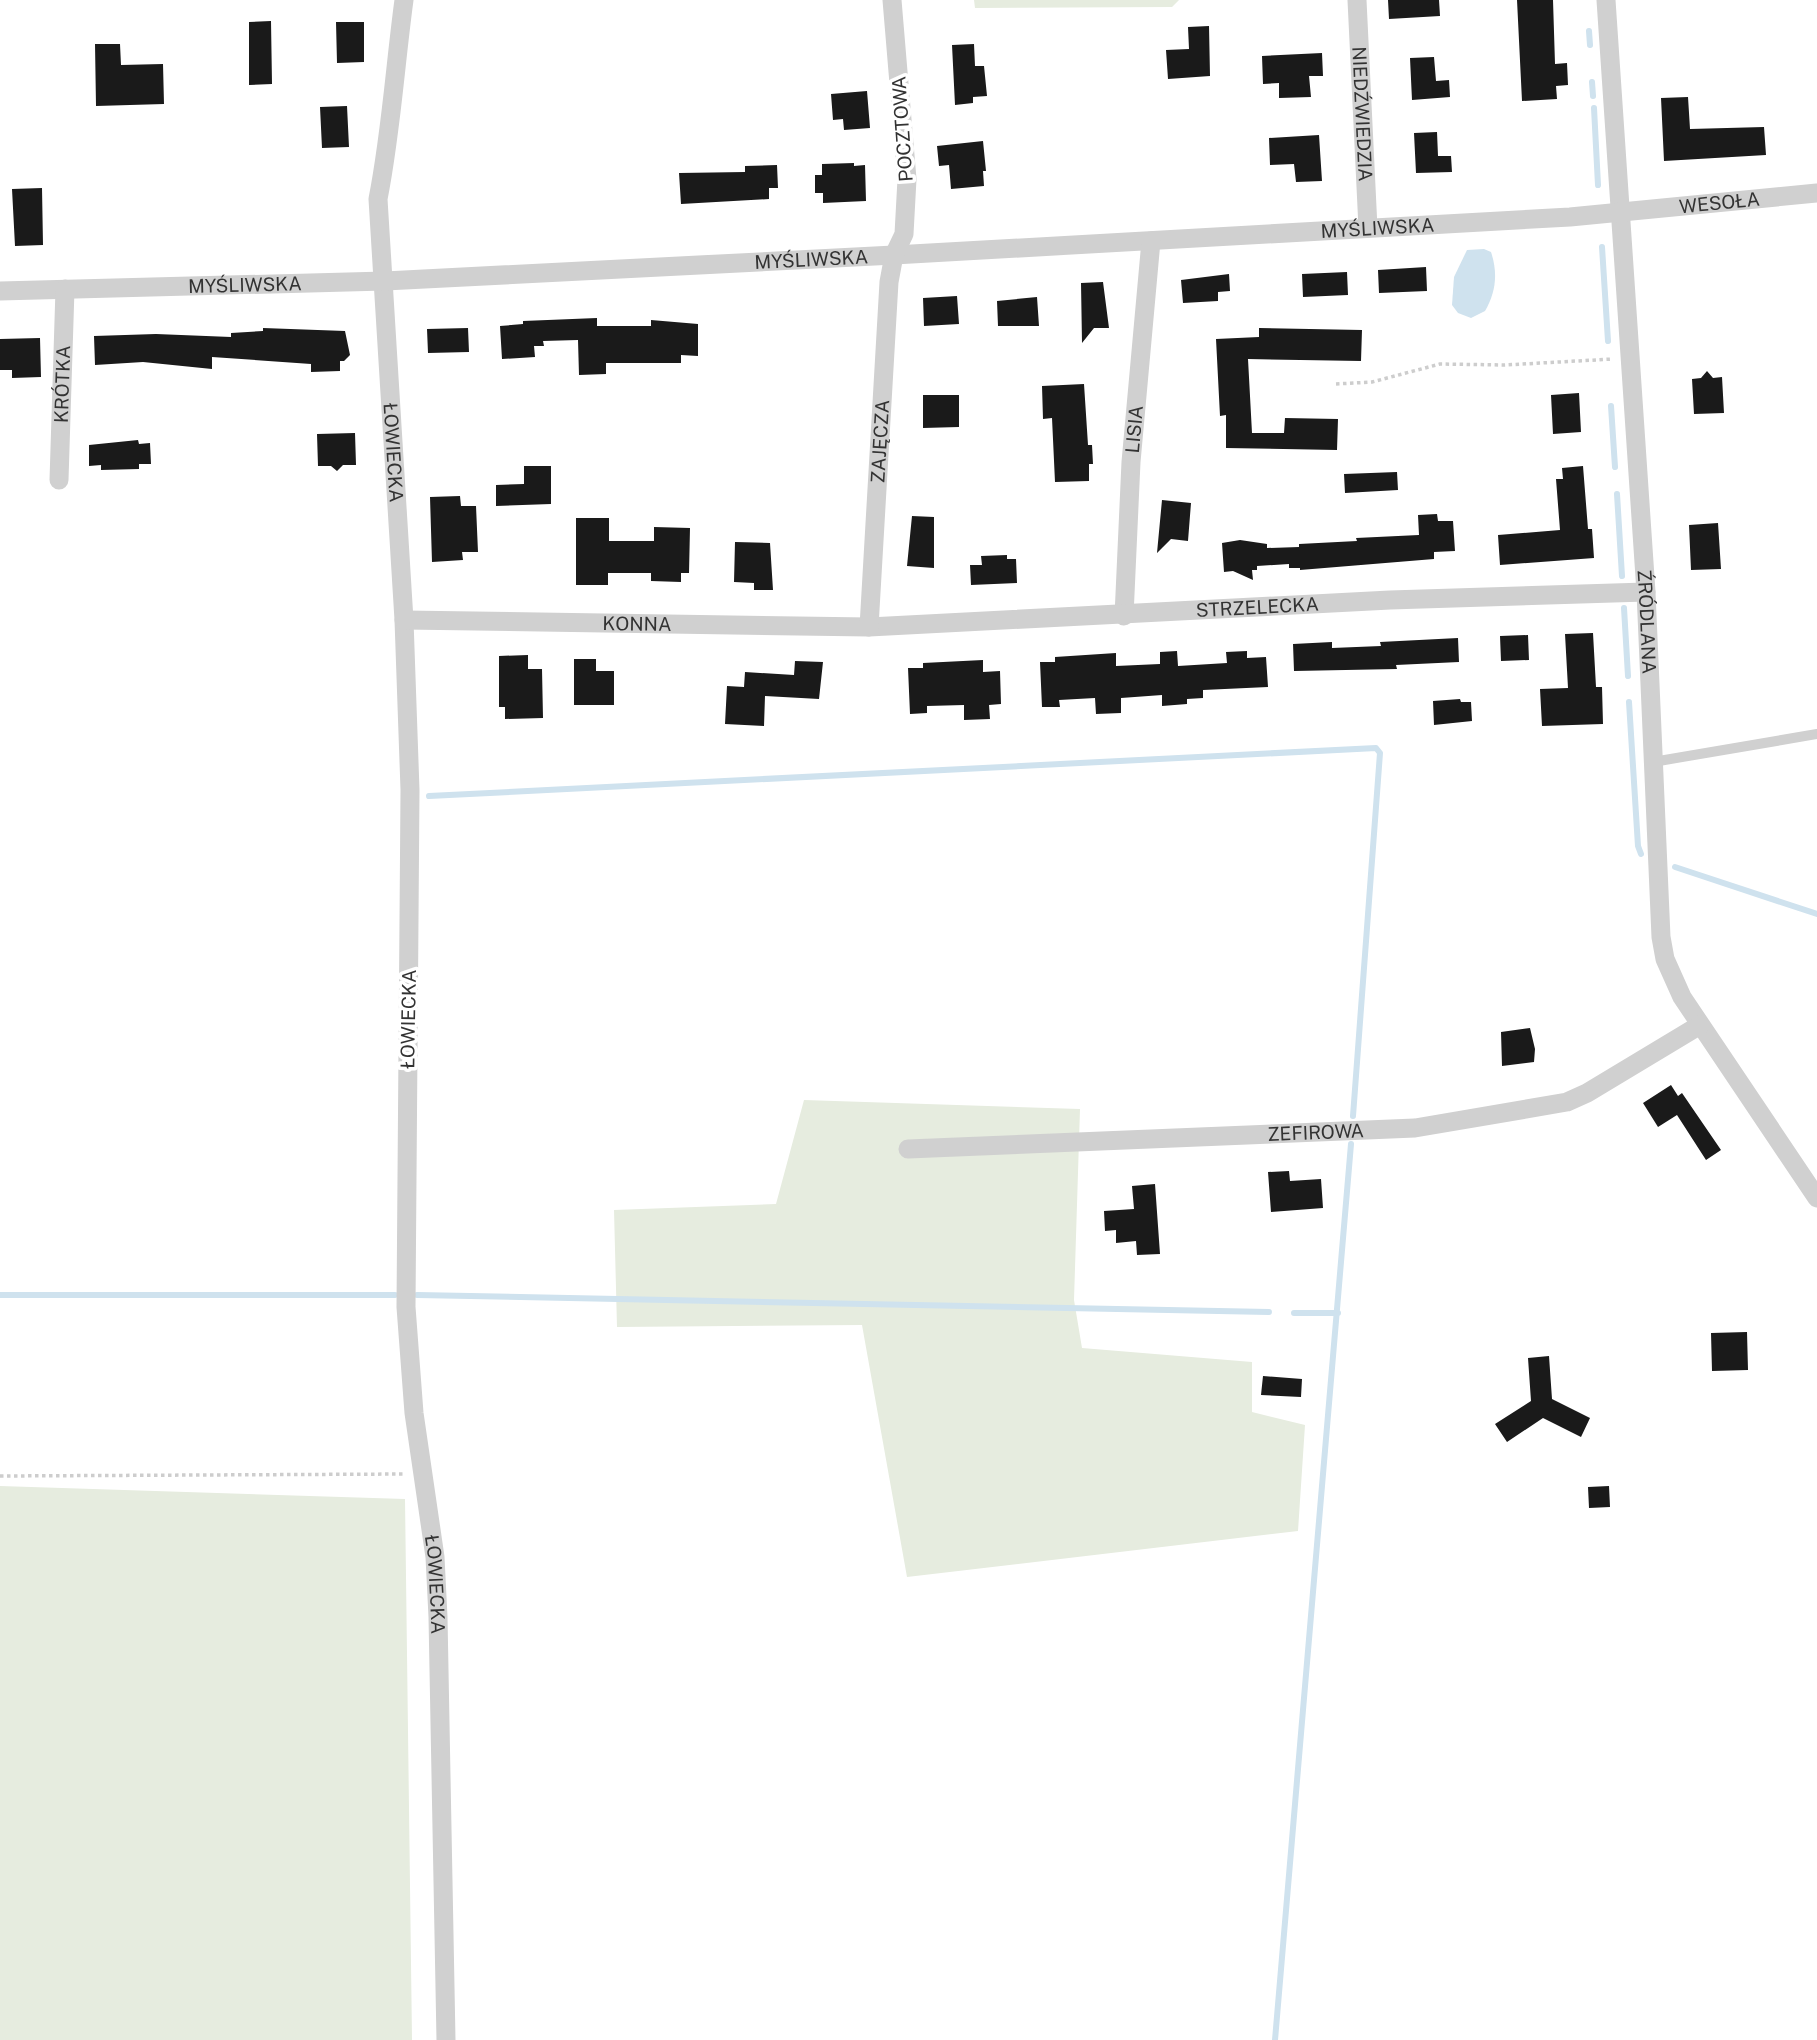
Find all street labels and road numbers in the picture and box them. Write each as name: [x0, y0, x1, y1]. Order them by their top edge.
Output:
street label: NIEDŹWIEDZIA: [1348, 46, 1377, 182]
street label: POCZTOWA: [887, 76, 917, 182]
street label: WESOŁA: [1678, 188, 1761, 217]
street label: MYŚLIWSKA: [1320, 214, 1435, 242]
street label: MYŚLIWSKA: [754, 245, 869, 273]
street label: MYŚLIWSKA: [188, 272, 302, 297]
street label: KRÓTKA: [50, 345, 74, 423]
street label: ZAJĘCZA: [866, 399, 893, 484]
street label: ŁOWIECKA: [380, 402, 408, 503]
street label: LISIA: [1121, 404, 1147, 454]
street label: ŹRÓDLANA: [1634, 569, 1661, 674]
street label: STRZELECKA: [1195, 593, 1319, 621]
street label: KONNA: [602, 612, 672, 635]
street label: ŁOWIECKA: [396, 969, 420, 1069]
street label: ZEFIROWA: [1267, 1119, 1364, 1145]
street label: ŁOWIECKA: [421, 1533, 449, 1634]

